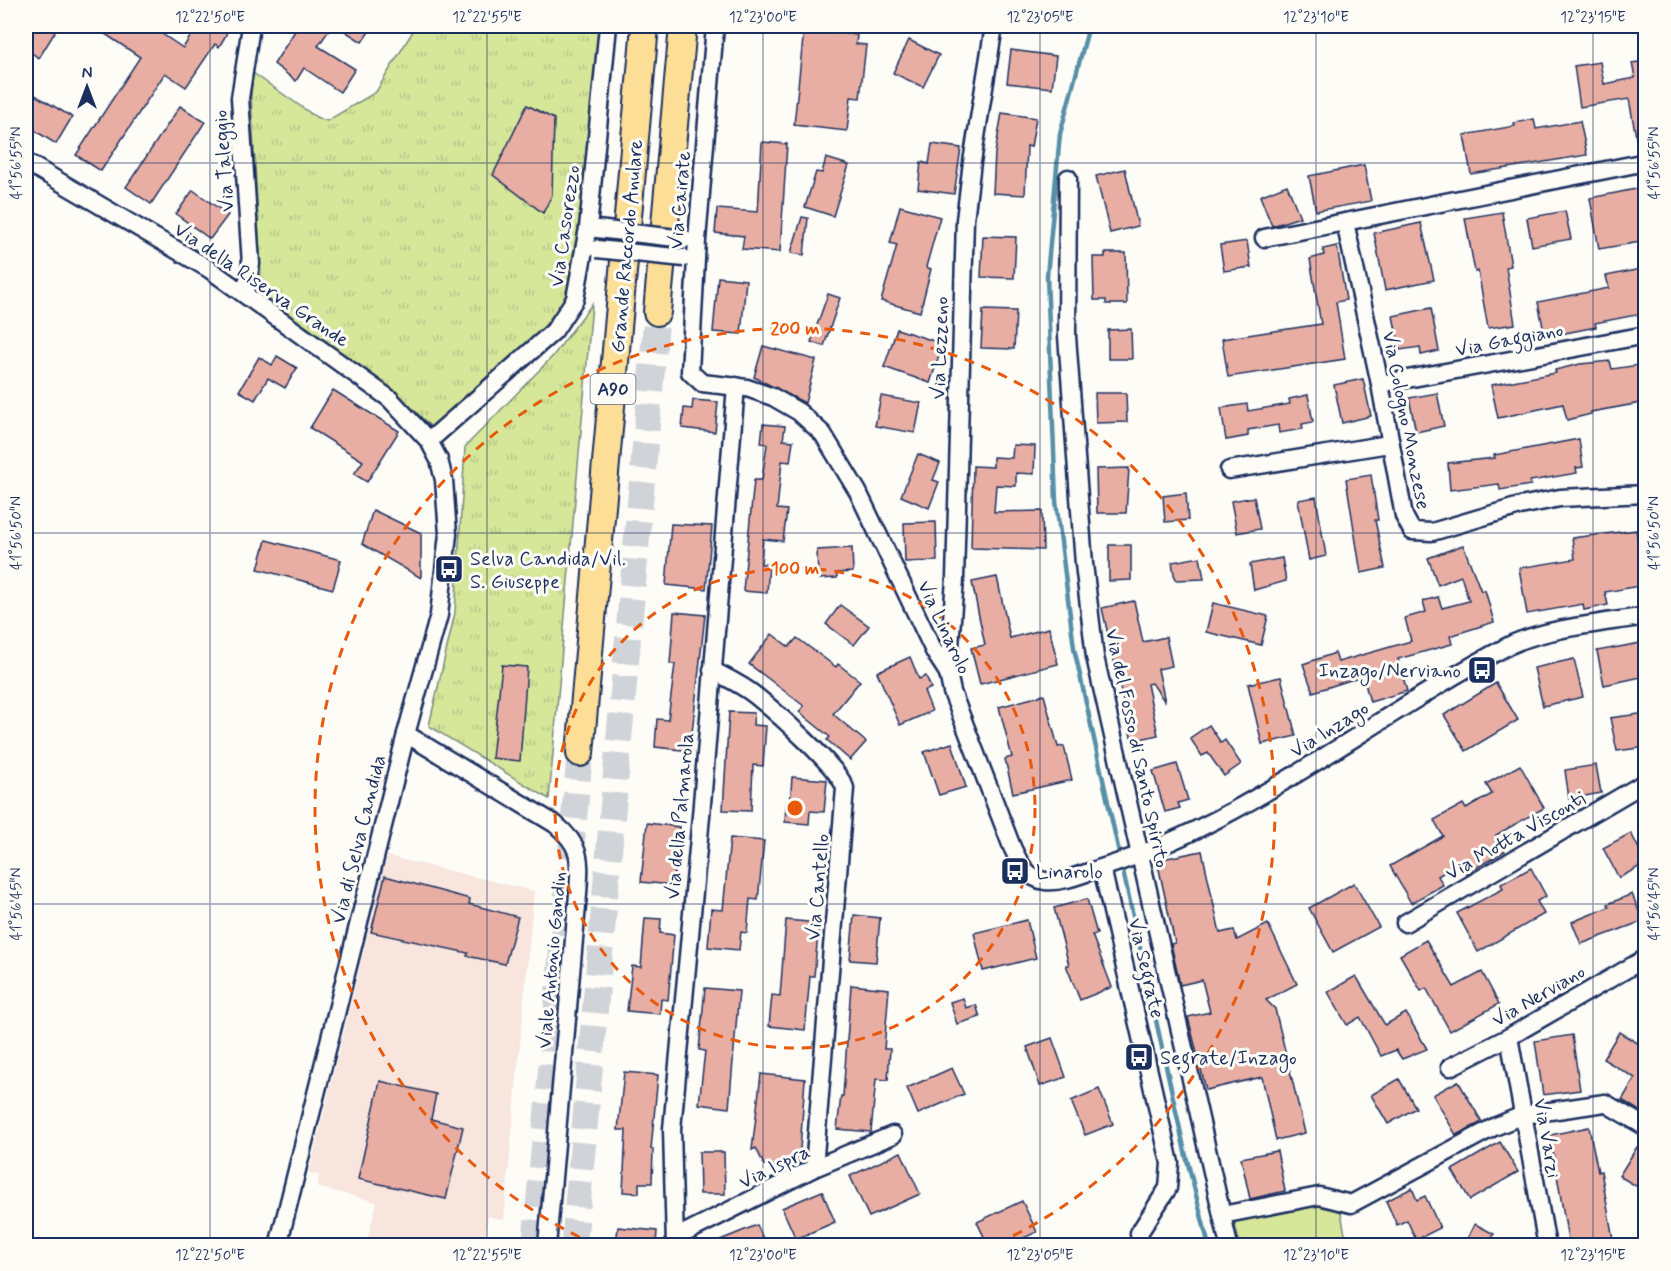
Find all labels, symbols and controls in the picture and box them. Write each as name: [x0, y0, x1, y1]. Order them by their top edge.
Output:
text: 12°22'50"E: [175, 8, 245, 28]
text: 12°22'55"E: [452, 8, 522, 28]
text: 12°23'00"E: [729, 8, 797, 28]
text: 12°23'05"E: [1006, 8, 1074, 28]
text: 12°23'10"E: [1283, 8, 1349, 28]
text: 12°23'15"E: [1560, 8, 1626, 28]
north arrow: [57, 57, 117, 117]
text: N: [82, 63, 92, 84]
street label: Via Taleggio: [207, 109, 243, 213]
text: 41°56'55"N: [7, 126, 27, 200]
text: 41°56'55"N: [1645, 126, 1665, 200]
street label: Grande Raccordo Anulare: [605, 138, 650, 354]
street label: Via Cairate: [663, 150, 698, 250]
street label: Via Casorezzo: [544, 163, 587, 289]
street label: Via della Riserva Grande: [168, 216, 354, 354]
street label: Via Lezzeno: [925, 296, 956, 400]
text: 200 m: [770, 317, 820, 341]
street label: Via Gaggiano: [1453, 317, 1566, 366]
street label: Via Cologno Monzese: [1374, 329, 1436, 512]
road number: A90: [590, 374, 636, 404]
text: 41°56'50"N: [7, 496, 27, 570]
text: 41°56'50"N: [1645, 496, 1665, 570]
place label: Selva Candida/Vil. S. Giuseppe: [470, 546, 626, 596]
bus stop icon: Selva Candida/Vil. S. Giuseppe: [433, 553, 465, 585]
text: 100 m: [771, 557, 819, 581]
street label: Via Linarolo: [910, 576, 977, 679]
street label: Via del Fosso di Santo Spirito: [1098, 626, 1175, 870]
bus stop icon: Inzago/Nerviano: [1466, 654, 1498, 686]
place label: Inzago/Nerviano: [1319, 658, 1461, 686]
street label: Via Inzago: [1285, 695, 1375, 766]
street label: Via della Palmarola: [660, 732, 701, 901]
street label: Via di Selva Candida: [325, 752, 393, 927]
street label: Via Motta Visconti: [1441, 785, 1591, 887]
centre of rings: [785, 798, 805, 818]
street label: Via Cantello: [800, 833, 837, 942]
bus stop icon: Linarolo: [999, 855, 1031, 887]
place label: Linarolo: [1036, 859, 1103, 886]
text: 41°56'45"N: [7, 868, 27, 940]
text: 41°56'45"N: [1645, 868, 1665, 940]
street label: Viale Antonio Gandin: [531, 870, 574, 1050]
street label: Via Segrate: [1119, 916, 1170, 1022]
street label: Via Nerviano: [1487, 959, 1590, 1034]
bus stop icon: Segrate/Inzago: [1123, 1041, 1155, 1073]
place label: Segrate/Inzago: [1160, 1045, 1297, 1074]
street label: Via Varzi: [1526, 1096, 1567, 1180]
street label: Via Ispra: [735, 1139, 815, 1196]
text: 12°22'50"E: [175, 1246, 245, 1266]
text: 12°22'55"E: [452, 1246, 522, 1266]
text: 12°23'00"E: [729, 1246, 797, 1266]
text: 12°23'05"E: [1006, 1246, 1074, 1266]
text: 12°23'10"E: [1283, 1246, 1349, 1266]
text: 12°23'15"E: [1560, 1246, 1626, 1266]

